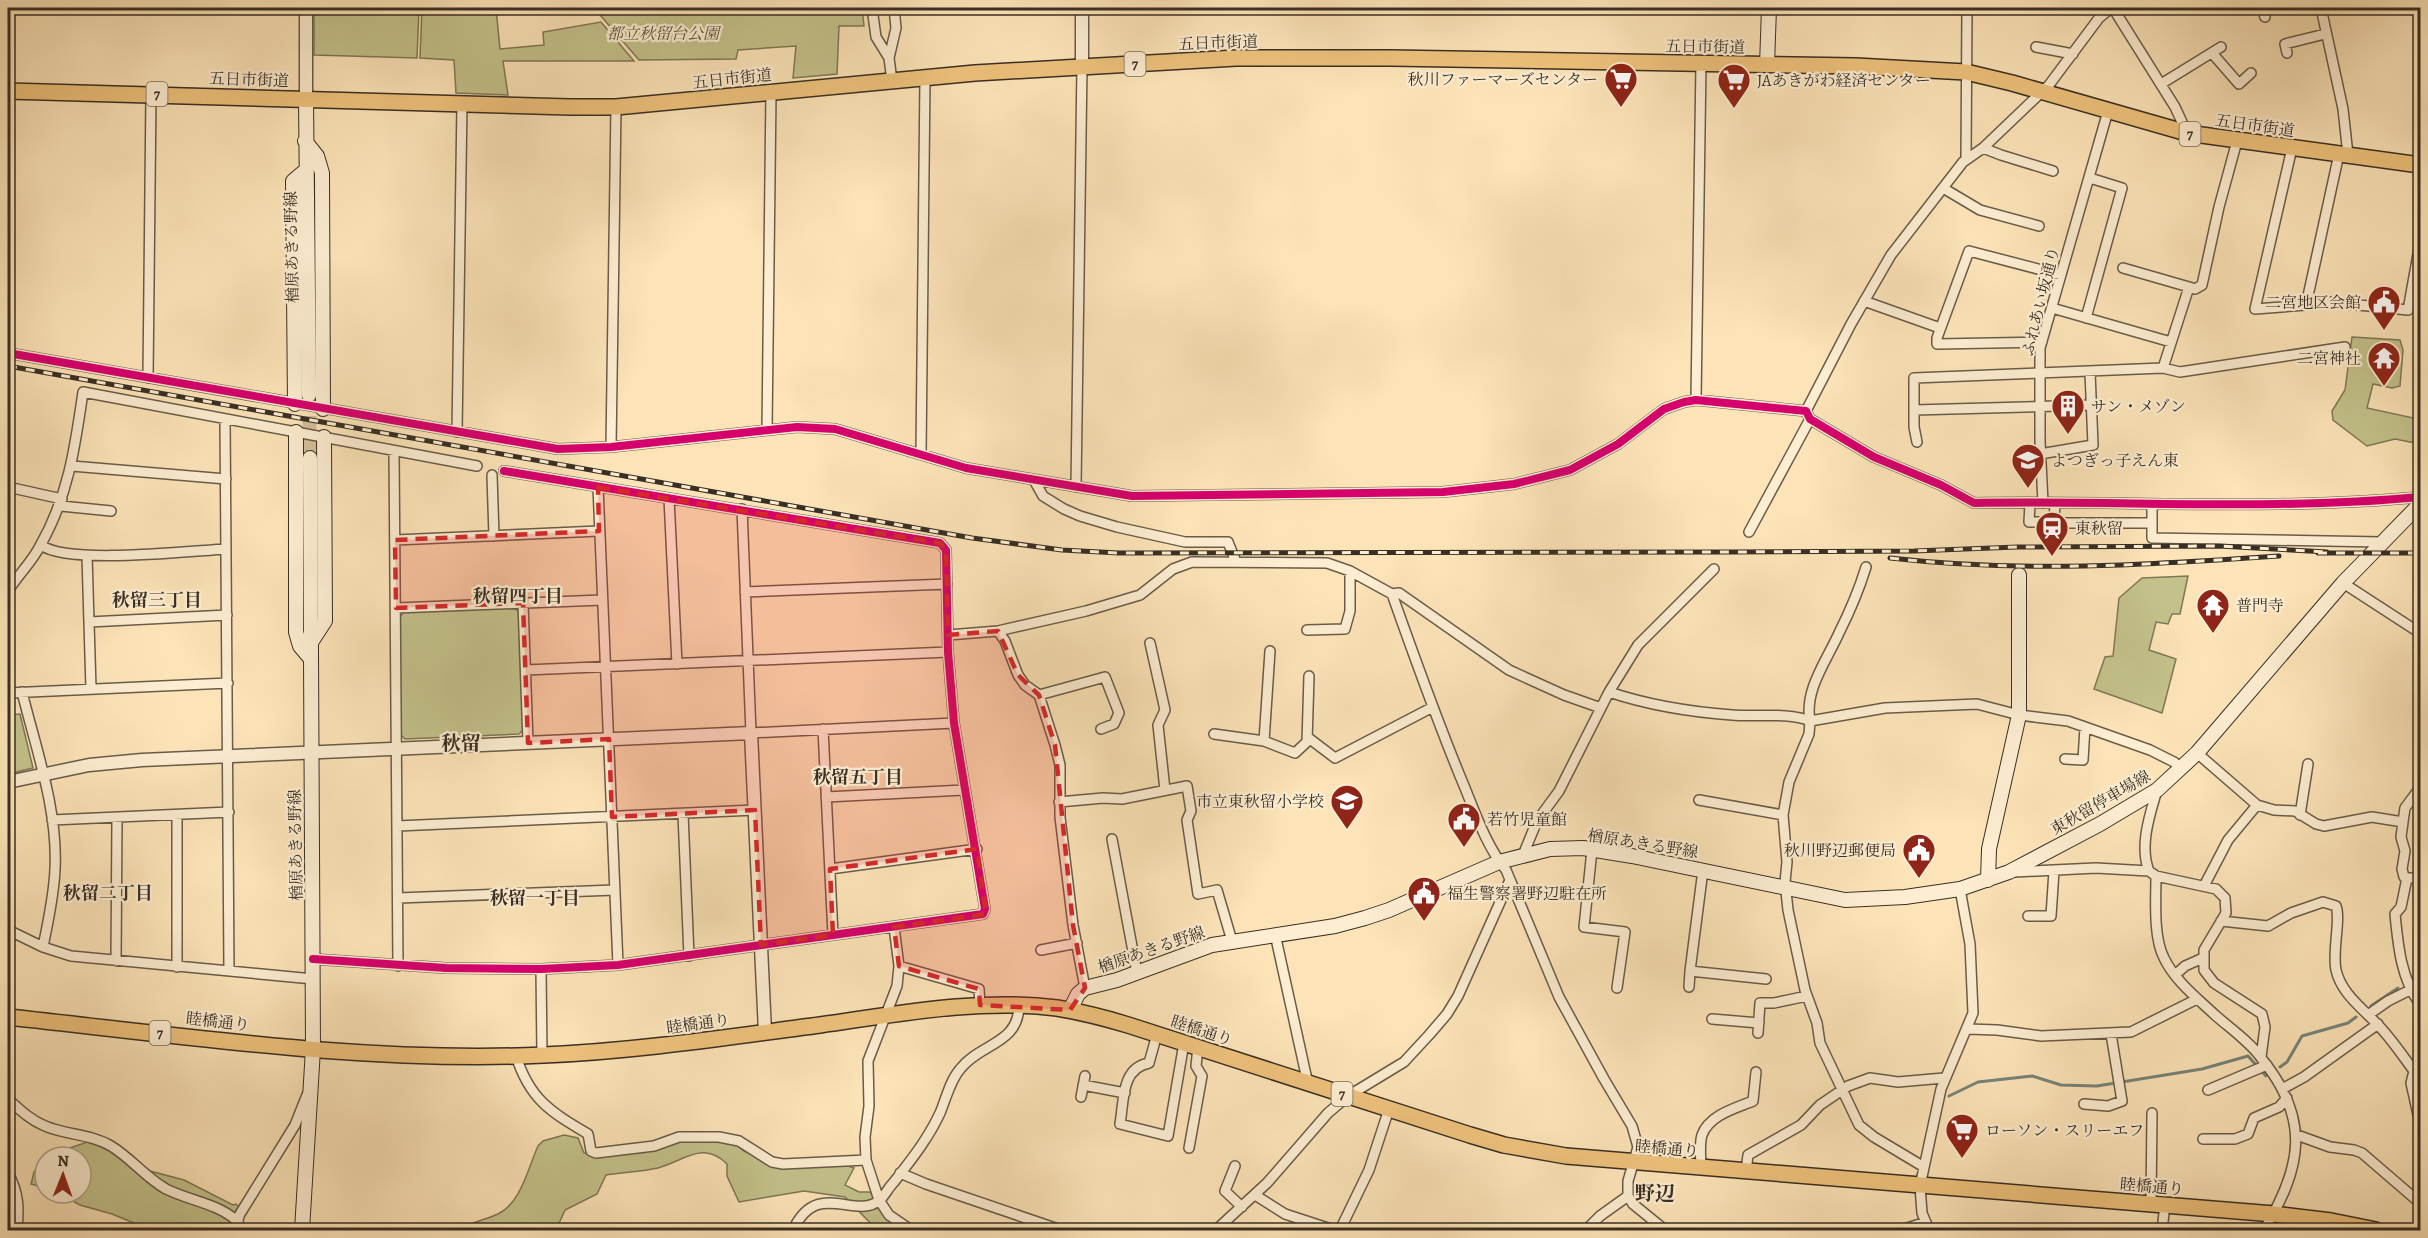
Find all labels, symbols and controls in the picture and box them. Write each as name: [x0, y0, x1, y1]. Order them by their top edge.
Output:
park label: 都立秋留台公園: [607, 23, 722, 45]
street label: 五日市街道: [1178, 31, 1258, 55]
street label: 五日市街道: [1665, 35, 1745, 59]
road number: 7: [1124, 52, 1146, 76]
supermarket icon: 秋川ファーマーズセンター: [1603, 61, 1639, 108]
supermarket icon: JAあきがわ経済センター: [1716, 62, 1752, 109]
street label: 五日市街道: [691, 64, 773, 94]
street label: 五日市街道: [209, 68, 289, 92]
place label: 秋川ファーマーズセンター: [1408, 69, 1598, 91]
place label: JAあきがわ経済センター: [1757, 70, 1931, 92]
road number: 7: [146, 82, 168, 106]
street label: 五日市街道: [2214, 110, 2296, 142]
road number: 7: [2180, 122, 2200, 146]
street label: 楢原あきる野線: [280, 191, 304, 303]
street label: ふれあい坂通り: [2017, 244, 2065, 358]
public building icon: 二宮地区会館: [2366, 284, 2402, 331]
place label: 二宮地区会館: [2265, 292, 2361, 314]
temple icon: 二宮神社: [2366, 340, 2402, 387]
place label: 二宮神社: [2297, 348, 2361, 370]
building icon: サン・メゾン: [2050, 388, 2086, 435]
place label: サン・メゾン: [2091, 396, 2186, 418]
school or university icon: よつぎっ⼦えん東: [2010, 442, 2046, 489]
place label: よつぎっ⼦えん東: [2051, 450, 2179, 472]
station icon: 東秋留: [2034, 510, 2070, 557]
place label: 東秋留: [2075, 518, 2123, 540]
district label: 秋留四丁目: [473, 584, 563, 608]
temple icon: 普門寺: [2195, 587, 2231, 634]
district label: 秋留三丁目: [112, 588, 202, 612]
place label: 普門寺: [2236, 595, 2284, 617]
district label: 秋留: [441, 730, 481, 757]
district label: 秋留五丁目: [813, 765, 903, 789]
street label: 東秋留停車場線: [2046, 765, 2155, 840]
school or university icon: 市立東秋留小学校: [1329, 783, 1365, 830]
street label: 楢原あきる野線: [284, 789, 308, 901]
place label: 市立東秋留小学校: [1196, 791, 1324, 813]
public building icon: 若竹児童館: [1446, 801, 1482, 848]
place label: 若竹児童館: [1487, 809, 1567, 831]
street label: 楢原あきる野線: [1586, 824, 1700, 864]
public building icon: 秋川野辺郵便局: [1901, 832, 1937, 879]
place label: 秋川野辺郵便局: [1784, 840, 1896, 862]
public building icon: 福生警察署野辺駐在所: [1406, 875, 1442, 922]
district label: 秋留二丁目: [63, 881, 153, 905]
place label: 福生警察署野辺駐在所: [1447, 883, 1607, 905]
district label: 秋留一丁目: [490, 886, 580, 910]
street label: 楢原あきる野線: [1095, 921, 1208, 979]
street label: 睦橋通り: [185, 1008, 251, 1036]
street label: 睦橋通り: [665, 1009, 731, 1039]
street label: 睦橋通り: [1168, 1011, 1236, 1051]
road number: 7: [150, 1021, 170, 1045]
road number: 7: [1332, 1082, 1352, 1106]
supermarket icon: ローソン・スリーエフ: [1944, 1112, 1980, 1159]
place label: ローソン・スリーエフ: [1985, 1120, 2144, 1142]
street label: 睦橋通り: [1634, 1135, 1700, 1163]
north arrow: [33, 1145, 93, 1205]
text: N: [57, 1150, 70, 1172]
street label: 睦橋通り: [2119, 1173, 2185, 1201]
district label: 野辺: [1635, 1180, 1675, 1207]

